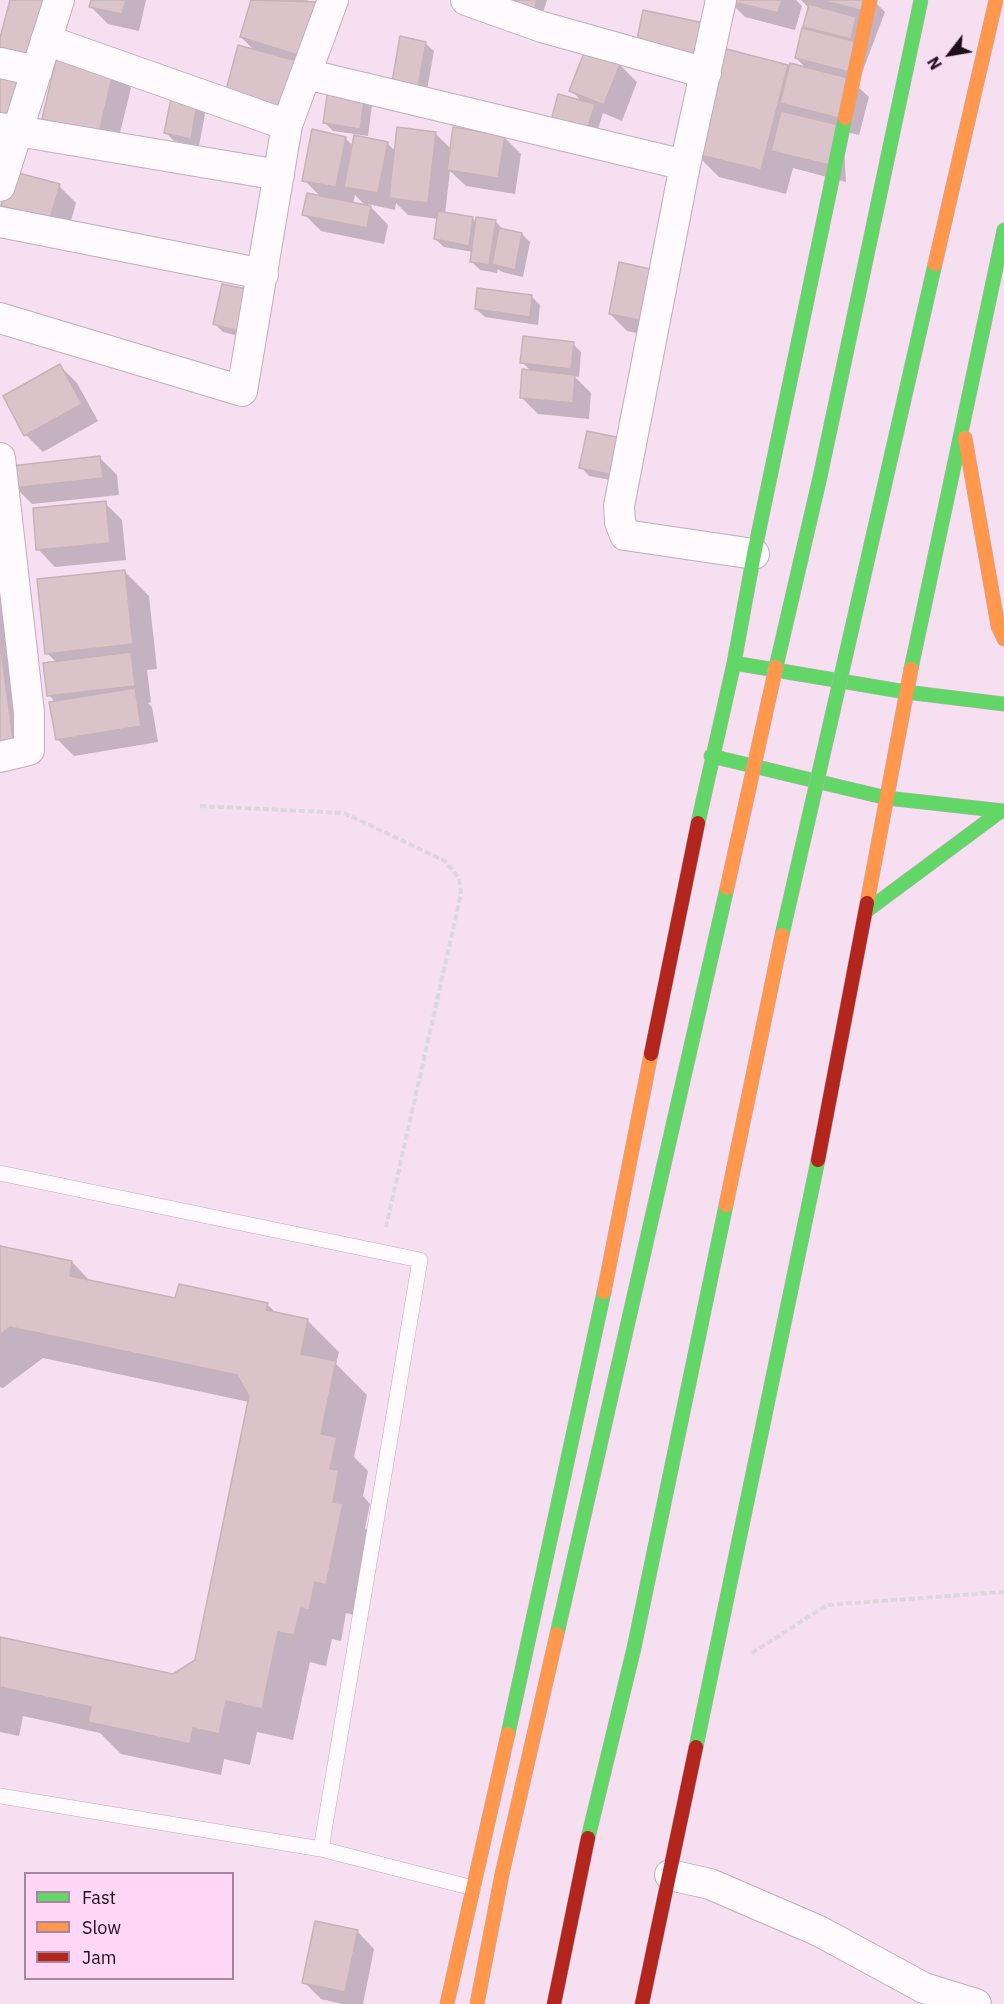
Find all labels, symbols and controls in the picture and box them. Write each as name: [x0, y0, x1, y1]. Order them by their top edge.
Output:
north arrow: [920, 24, 980, 84]
text: N: [923, 53, 946, 73]
legend: [24, 1872, 234, 1980]
text: Fast: [82, 1886, 116, 1909]
text: Slow: [82, 1916, 121, 1939]
text: Jam: [82, 1946, 117, 1969]

